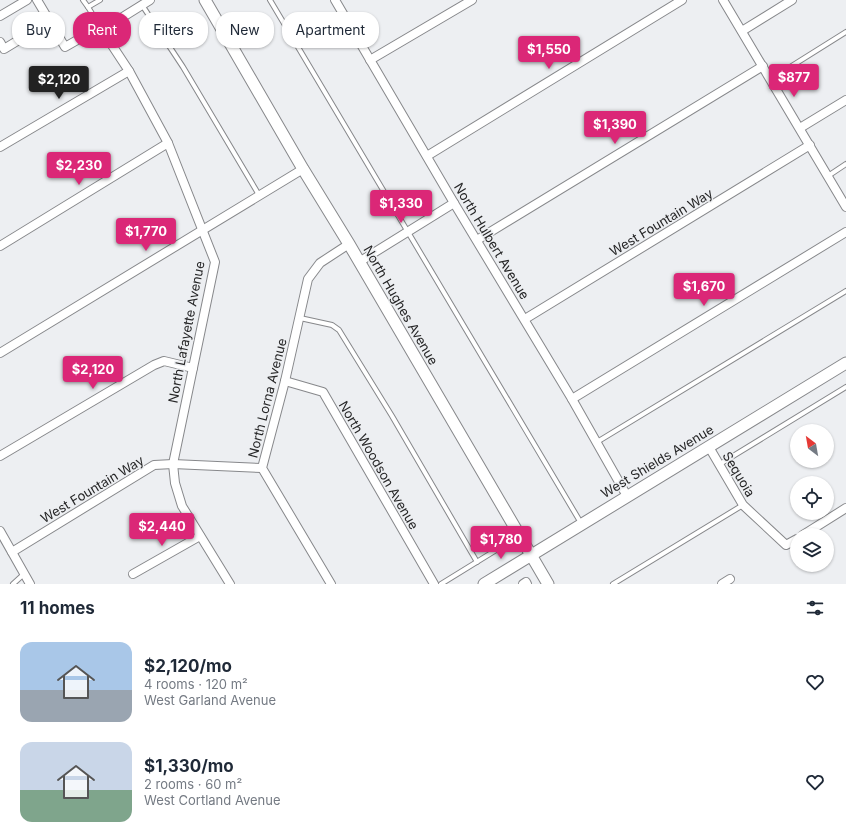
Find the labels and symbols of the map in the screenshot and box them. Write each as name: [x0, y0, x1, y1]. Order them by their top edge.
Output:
pin: $1,550: [516, 36, 582, 70]
pin: $877: [770, 64, 818, 98]
pin: $2,120: [26, 66, 92, 100]
pin: $1,390: [582, 111, 648, 145]
pin: $2,230: [46, 152, 112, 186]
street label: North Hulbert Avenue: [451, 180, 533, 302]
street label: West Fountain Way: [607, 185, 715, 259]
pin: $1,330: [368, 190, 434, 224]
pin: $1,770: [113, 218, 179, 252]
street label: North Hughes Avenue: [360, 243, 442, 367]
street label: North Lafayette Avenue: [164, 260, 208, 404]
pin: $1,670: [671, 273, 737, 307]
street label: North Lorna Avenue: [244, 336, 290, 460]
pin: $2,120: [60, 356, 126, 390]
street label: North Woodson Avenue: [336, 398, 422, 532]
street label: West Shields Avenue: [598, 421, 716, 501]
north arrow: [790, 424, 834, 468]
street label: Sequoia: [719, 449, 759, 499]
street label: West Fountain Way: [38, 452, 146, 526]
pin: $2,440: [129, 513, 195, 547]
pin: $1,780: [468, 526, 534, 560]

